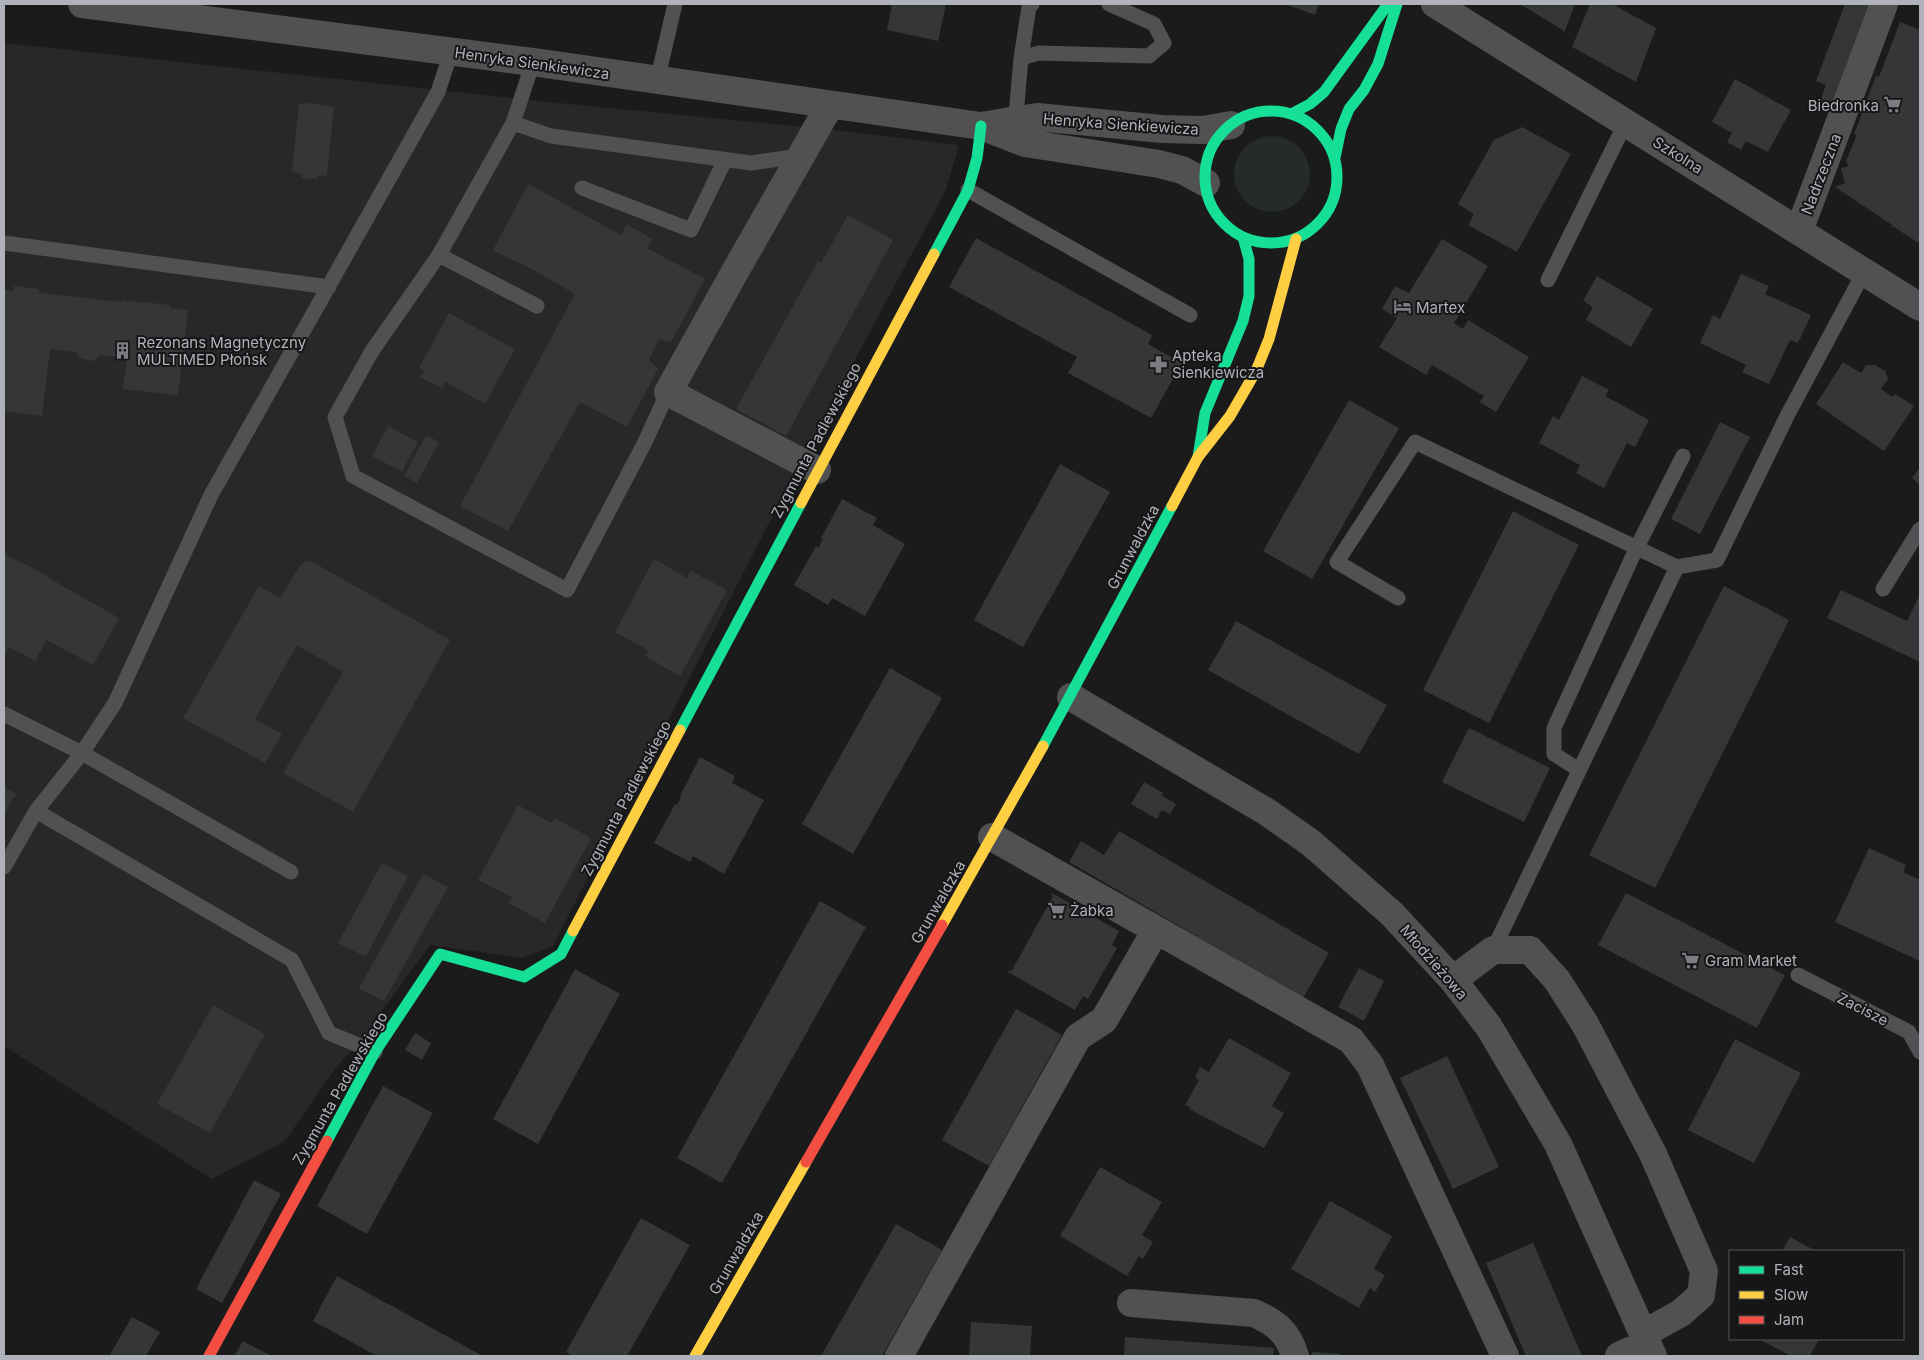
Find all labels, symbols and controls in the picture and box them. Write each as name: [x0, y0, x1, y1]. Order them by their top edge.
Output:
street label: Henryka Sienkiewicza: [453, 43, 611, 83]
supermarket icon: Biedronka: [1883, 95, 1903, 115]
place label: Biedronka: [1808, 96, 1879, 115]
street label: Henryka Sienkiewicza: [1042, 109, 1200, 139]
street label: Nadrzeczna: [1797, 131, 1845, 217]
street label: Szkolna: [1649, 132, 1707, 178]
hotel icon: Martex: [1392, 297, 1412, 317]
place label: Martex: [1416, 298, 1465, 317]
place label: Rezonans Magnetyczny MULTIMED Płońsk: [137, 333, 307, 369]
building icon: Rezonans Magnetyczny MULTIMED Płońsk: [113, 341, 133, 361]
place label: Apteka Sienkiewicza: [1172, 346, 1264, 382]
pharmacy icon: Apteka Sienkiewicza: [1148, 354, 1168, 374]
street label: Zygmunta Padlewskiego: [767, 359, 865, 521]
street label: Grunwaldzka: [1103, 501, 1163, 593]
street label: Zygmunta Padlewskiego: [577, 717, 675, 879]
street label: Grunwaldzka: [907, 857, 969, 947]
supermarket icon: Żabka: [1046, 900, 1066, 920]
place label: Żabka: [1070, 901, 1114, 920]
street label: Młodzieżowa: [1396, 921, 1472, 1003]
supermarket icon: Gram Market: [1681, 950, 1701, 970]
place label: Gram Market: [1705, 951, 1797, 970]
street label: Zacisze: [1834, 988, 1892, 1030]
street label: Zygmunta Padlewskiego: [288, 1008, 392, 1168]
street label: Grunwaldzka: [705, 1208, 767, 1298]
legend: [1729, 1250, 1904, 1340]
text: Fast: [1774, 1260, 1804, 1279]
text: Slow: [1774, 1285, 1808, 1304]
text: Jam: [1774, 1310, 1804, 1329]

